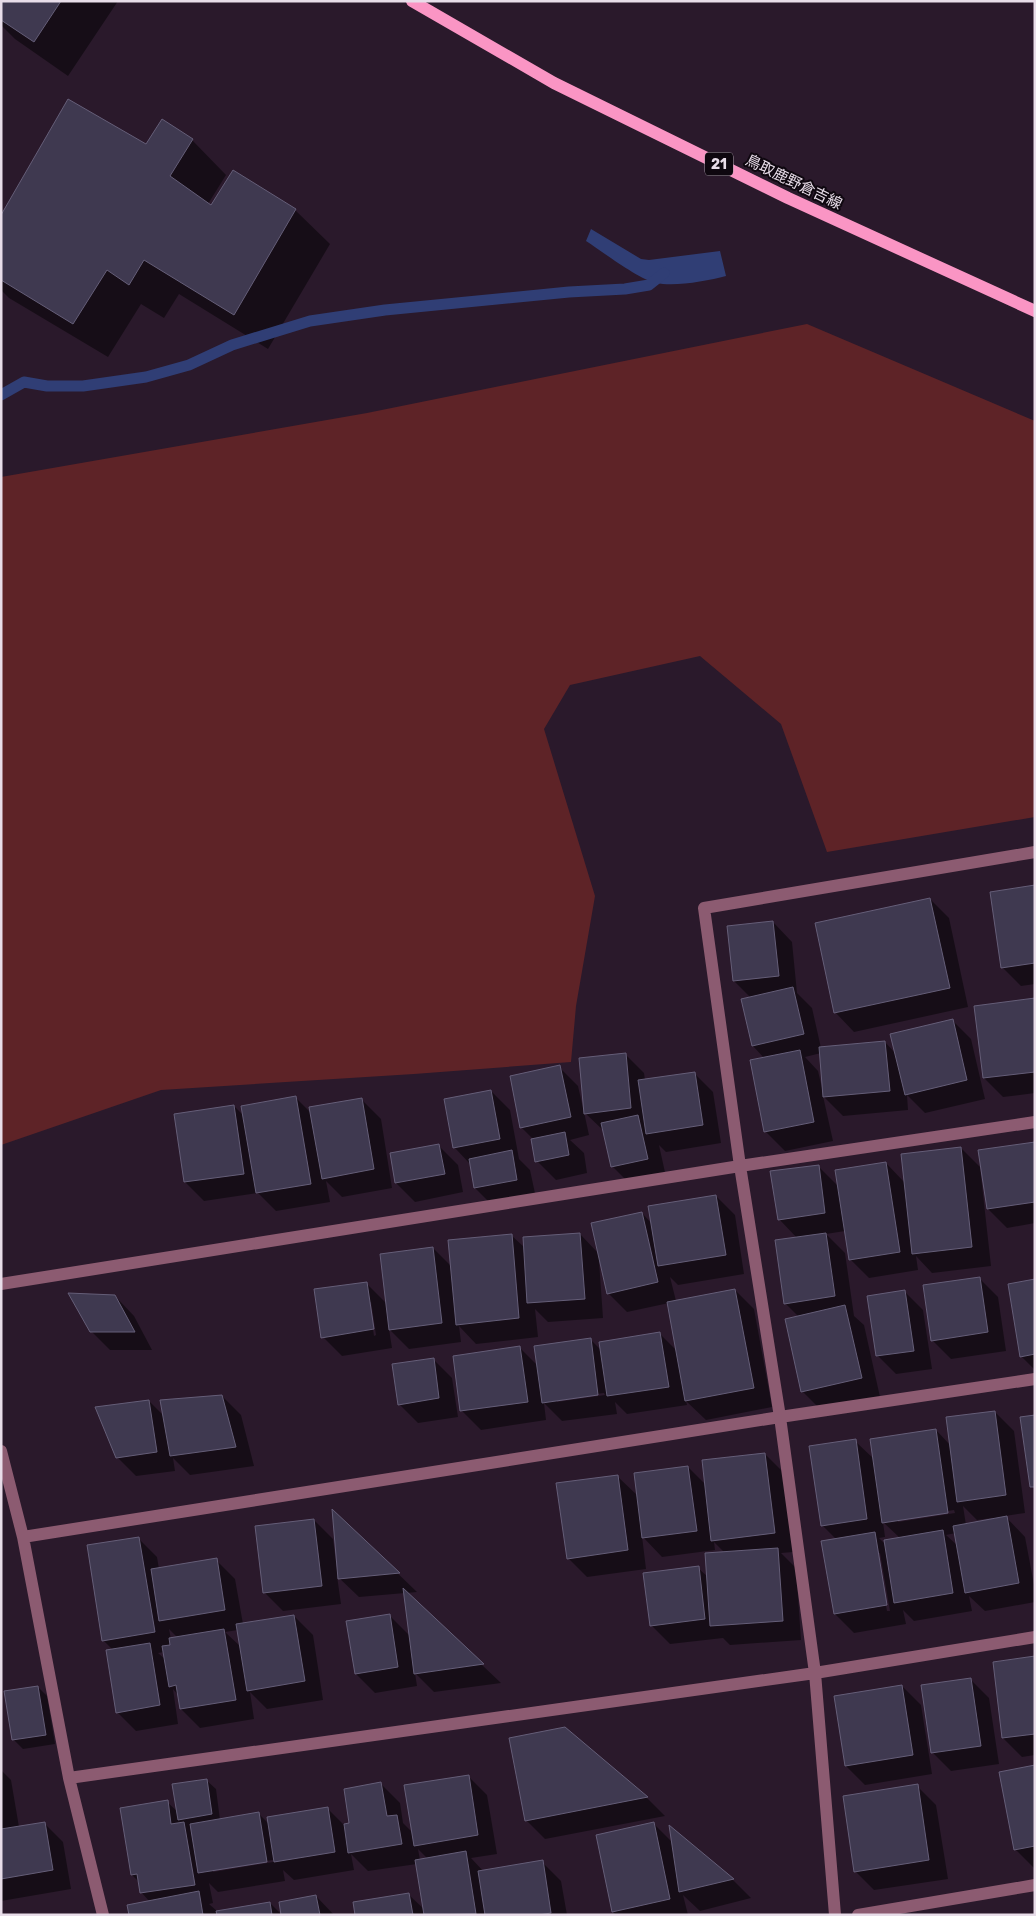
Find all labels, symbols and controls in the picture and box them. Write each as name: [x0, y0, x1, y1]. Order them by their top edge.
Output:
street label: 鳥取鹿野倉吉線: [743, 151, 845, 213]
road number: 21: [705, 152, 733, 175]

